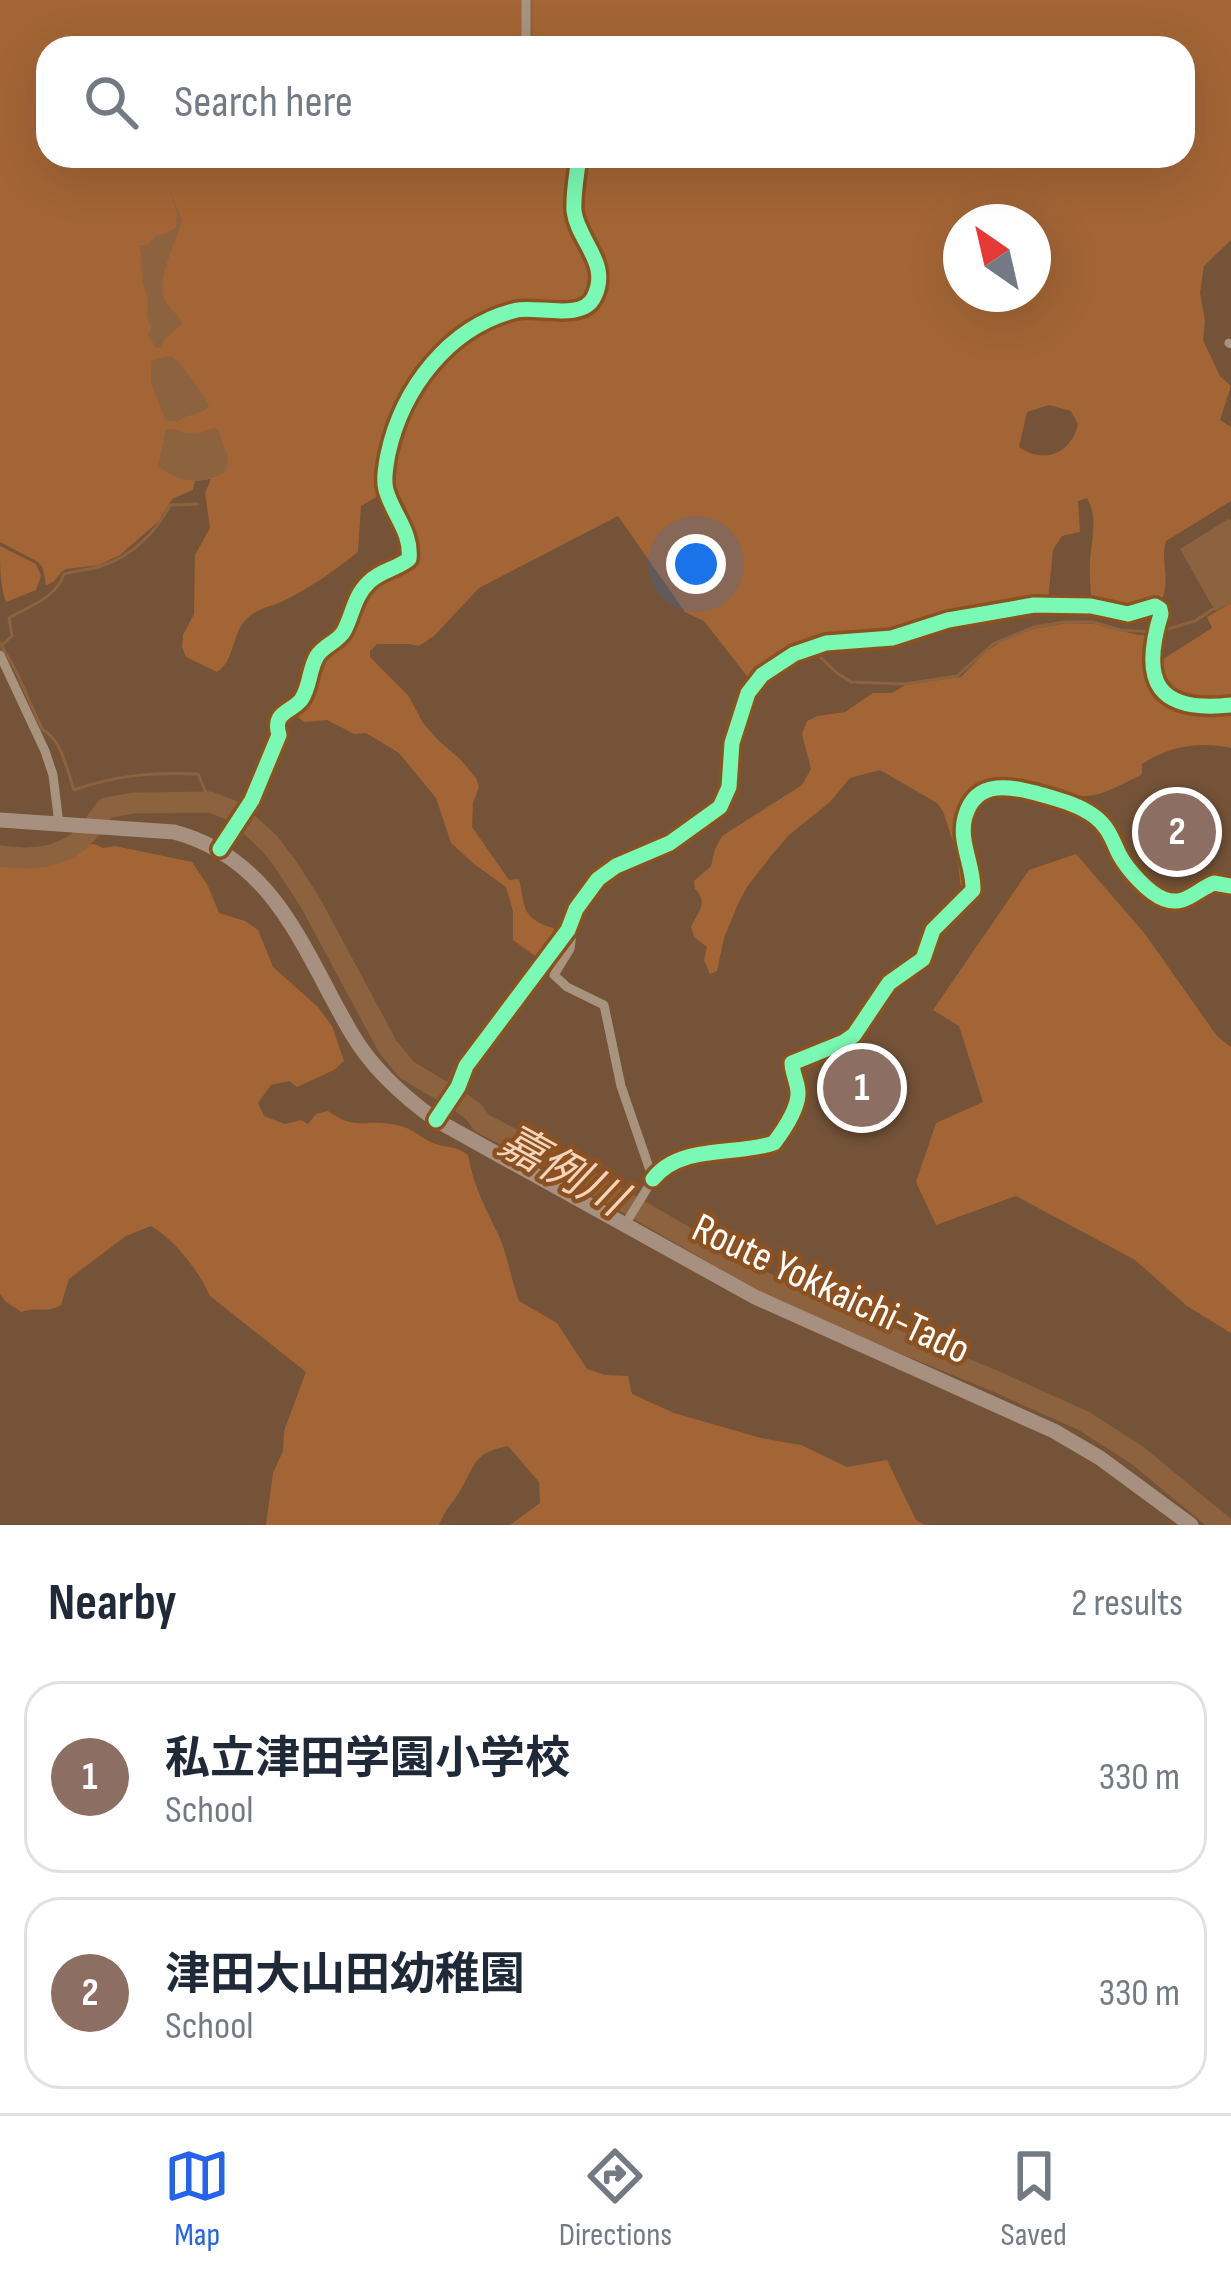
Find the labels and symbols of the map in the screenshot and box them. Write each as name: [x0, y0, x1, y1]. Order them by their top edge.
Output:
north arrow: [943, 204, 1051, 312]
your location: [666, 534, 726, 594]
pin: 2: [1138, 787, 1216, 877]
pin: 1: [823, 1043, 901, 1133]
water label: 嘉例川: [489, 1114, 638, 1230]
street label: Route Yokkaichi-Tado: [684, 1203, 978, 1376]

